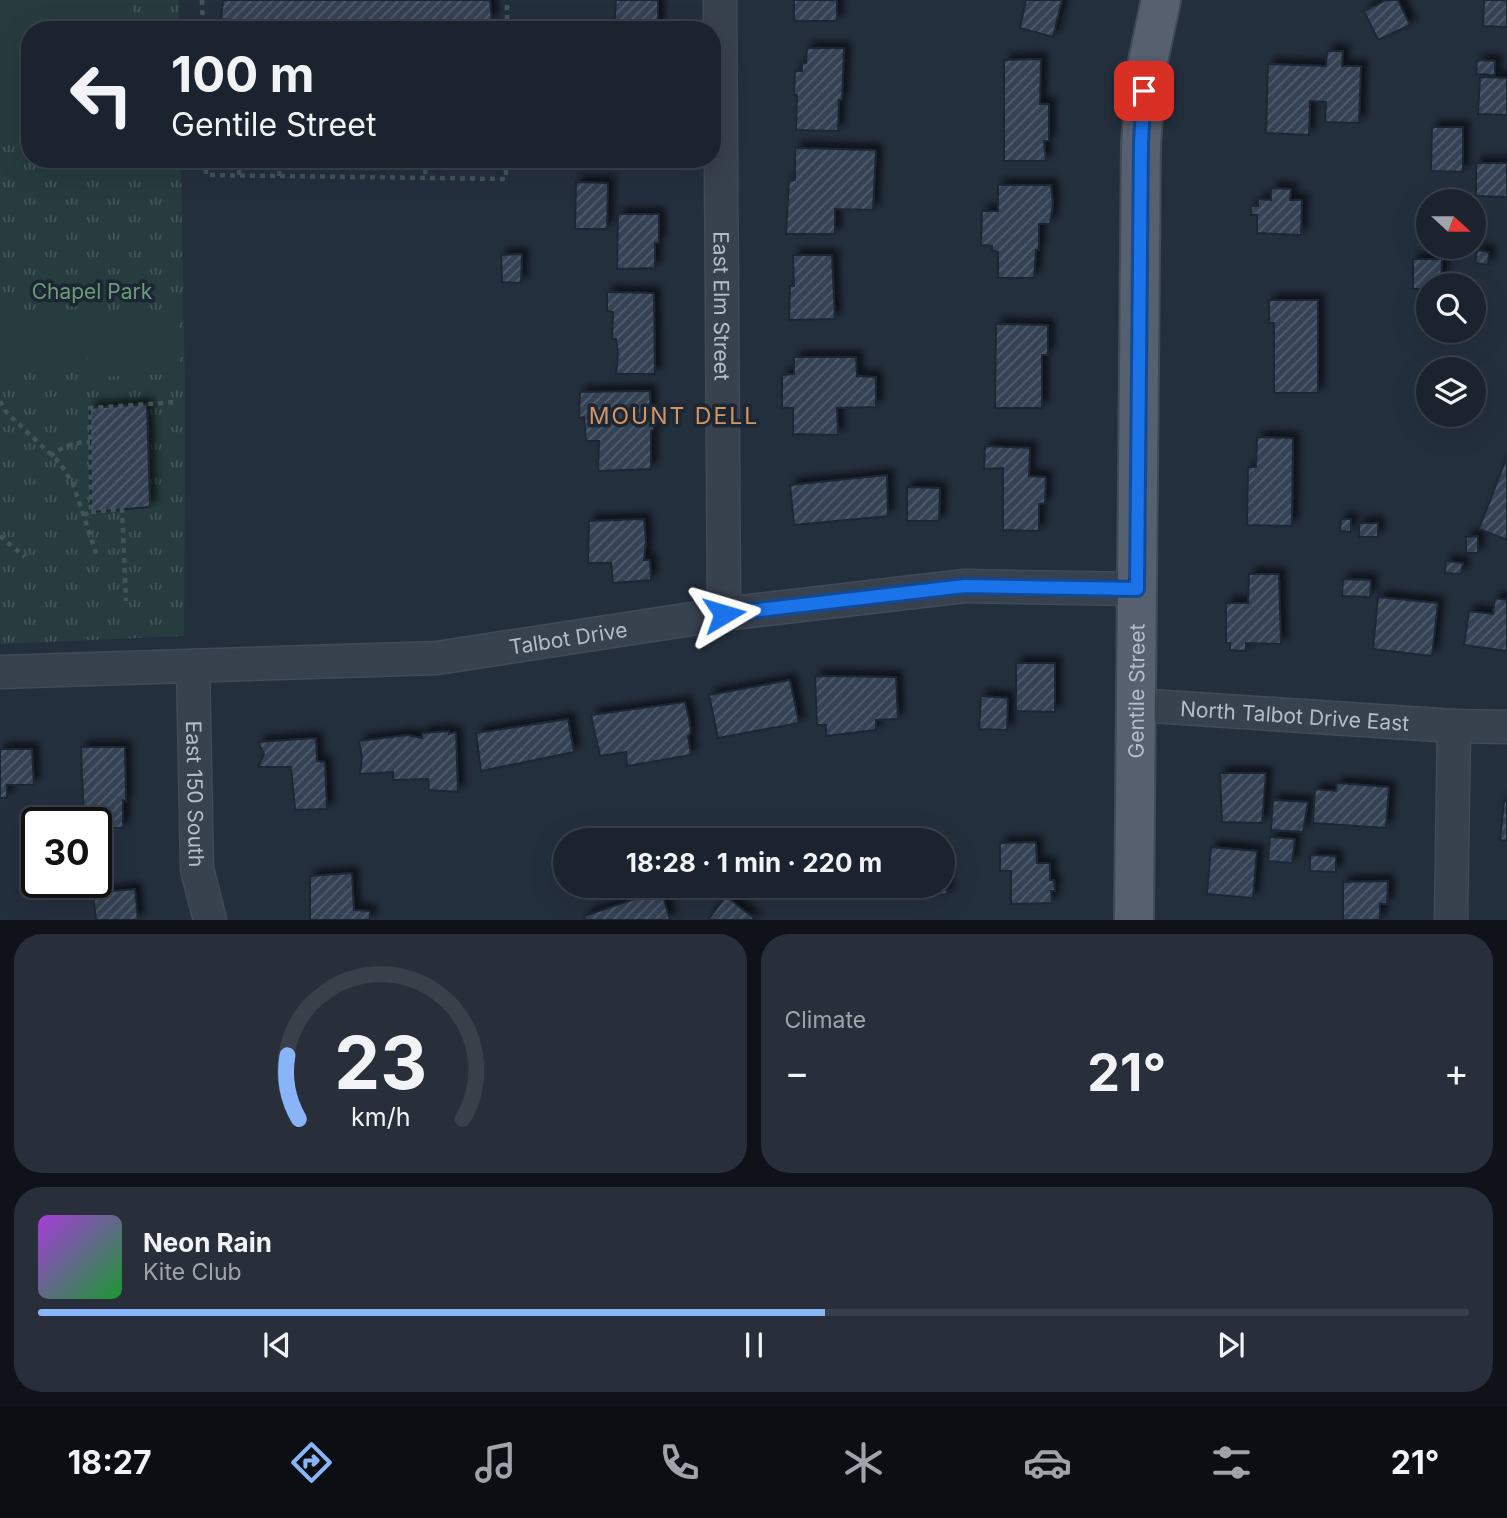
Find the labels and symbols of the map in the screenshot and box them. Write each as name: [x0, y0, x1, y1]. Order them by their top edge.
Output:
pin: [1114, 61, 1174, 121]
north arrow: [1416, 189, 1486, 259]
street label: East Elm Street: [709, 231, 735, 381]
park label: Chapel Park: [32, 279, 153, 304]
district label: MOUNT DELL: [589, 402, 759, 430]
position arrow: [687, 577, 761, 651]
street label: Talbot Drive: [507, 616, 629, 659]
street label: Gentile Street: [1123, 623, 1149, 759]
street label: North Talbot Drive East: [1179, 695, 1410, 736]
street label: East 150 South: [182, 720, 209, 867]
speed limit sign: 30: [21, 807, 112, 898]

